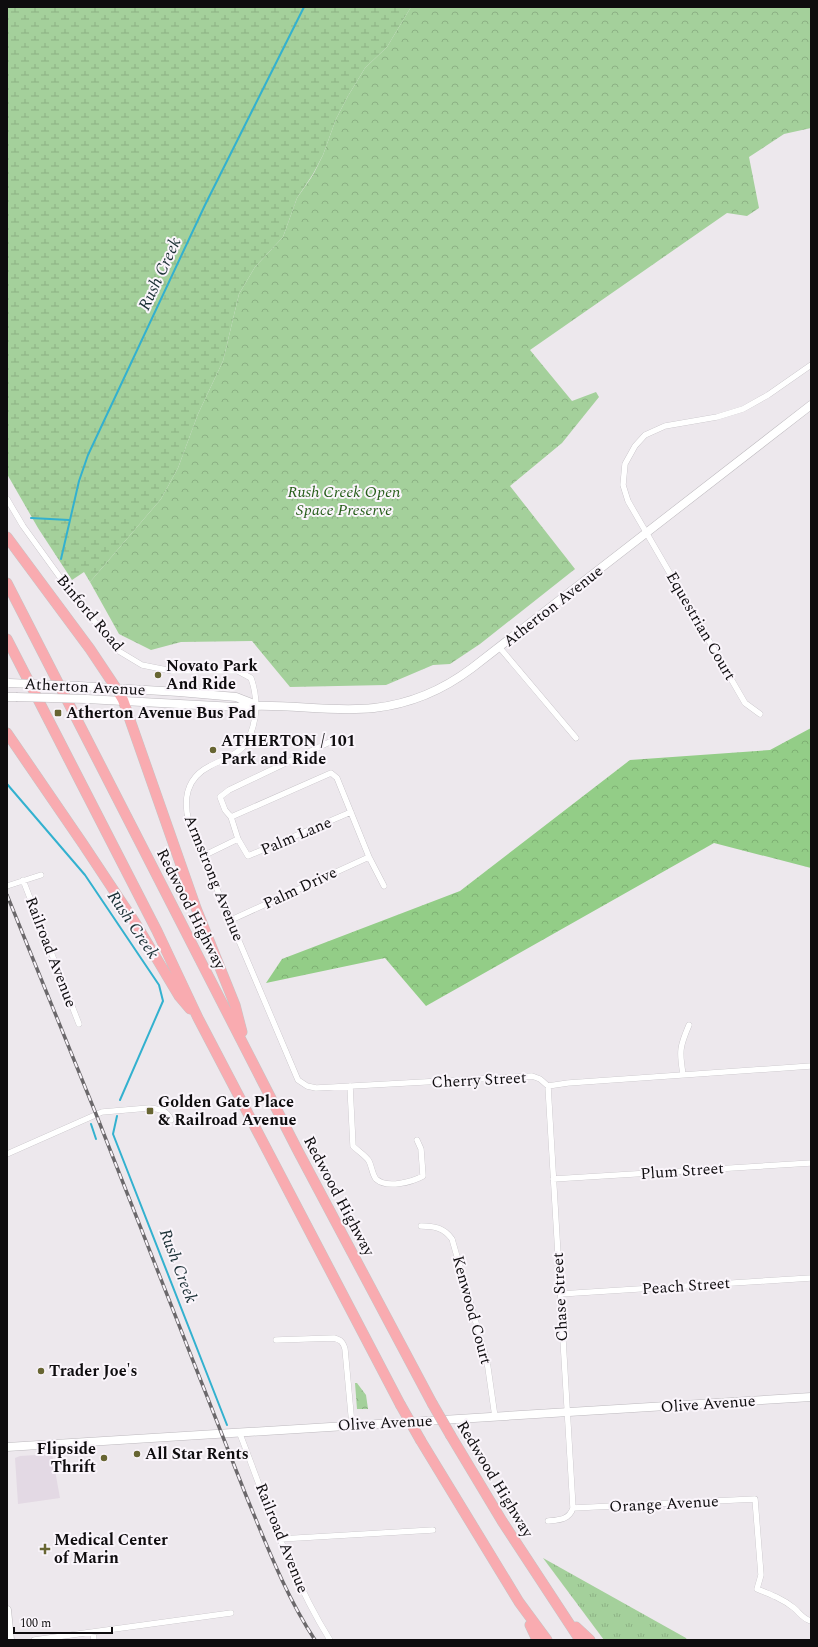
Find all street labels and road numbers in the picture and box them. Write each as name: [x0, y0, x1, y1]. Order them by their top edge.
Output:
street label: Atherton Avenue: [498, 559, 608, 653]
street label: Equestrian Court: [660, 567, 742, 685]
street label: Binford Road: [51, 569, 130, 657]
street label: Atherton Avenue: [24, 672, 146, 702]
street label: Palm Lane: [257, 810, 335, 862]
street label: Armstrong Avenue: [178, 811, 250, 945]
street label: Redwood Highway: [150, 844, 232, 975]
street label: Palm Drive: [259, 860, 341, 916]
street label: Railroad Avenue: [19, 893, 83, 1011]
street label: Cherry Street: [431, 1066, 527, 1094]
street label: Redwood Highway: [297, 1132, 381, 1261]
street label: Plum Street: [639, 1156, 725, 1186]
street label: Chase Street: [546, 1251, 574, 1342]
street label: Kenwood Court: [446, 1253, 498, 1367]
street label: Peach Street: [641, 1271, 731, 1301]
street label: Olive Avenue: [660, 1389, 756, 1419]
street label: Olive Avenue: [337, 1409, 433, 1437]
street label: Redwood Highway: [450, 1416, 540, 1543]
street label: Railroad Avenue: [249, 1479, 315, 1597]
street label: Orange Avenue: [609, 1489, 719, 1519]

